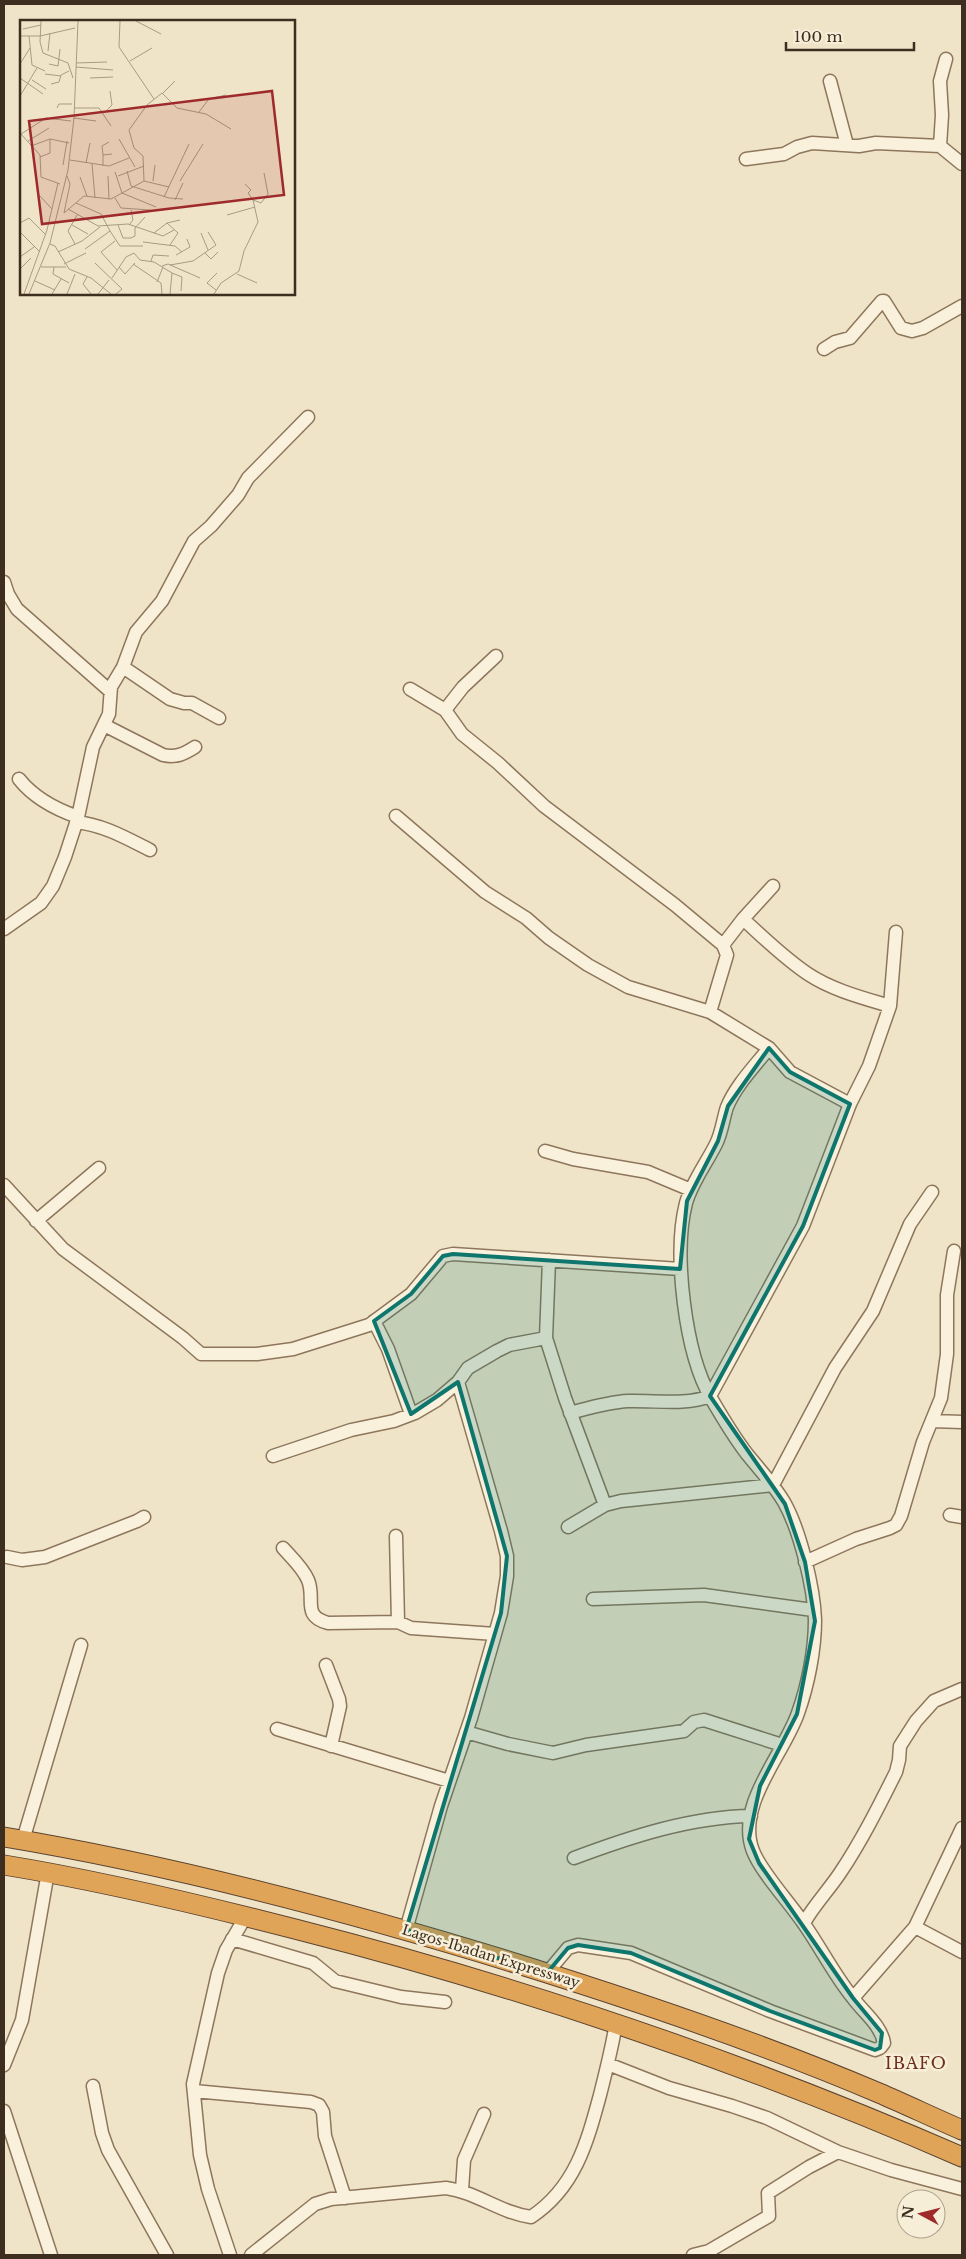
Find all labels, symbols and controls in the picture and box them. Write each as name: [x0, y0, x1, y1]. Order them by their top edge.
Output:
inset map: [20, 20, 295, 295]
scale bar: [786, 20, 914, 52]
text: 100 m: [794, 27, 843, 46]
street label: Lagos-Ibadan Expressway: [400, 1920, 582, 1992]
district label: IBAFO: [885, 2053, 947, 2073]
north arrow: [896, 2189, 946, 2239]
text: N: [898, 2205, 918, 2220]

